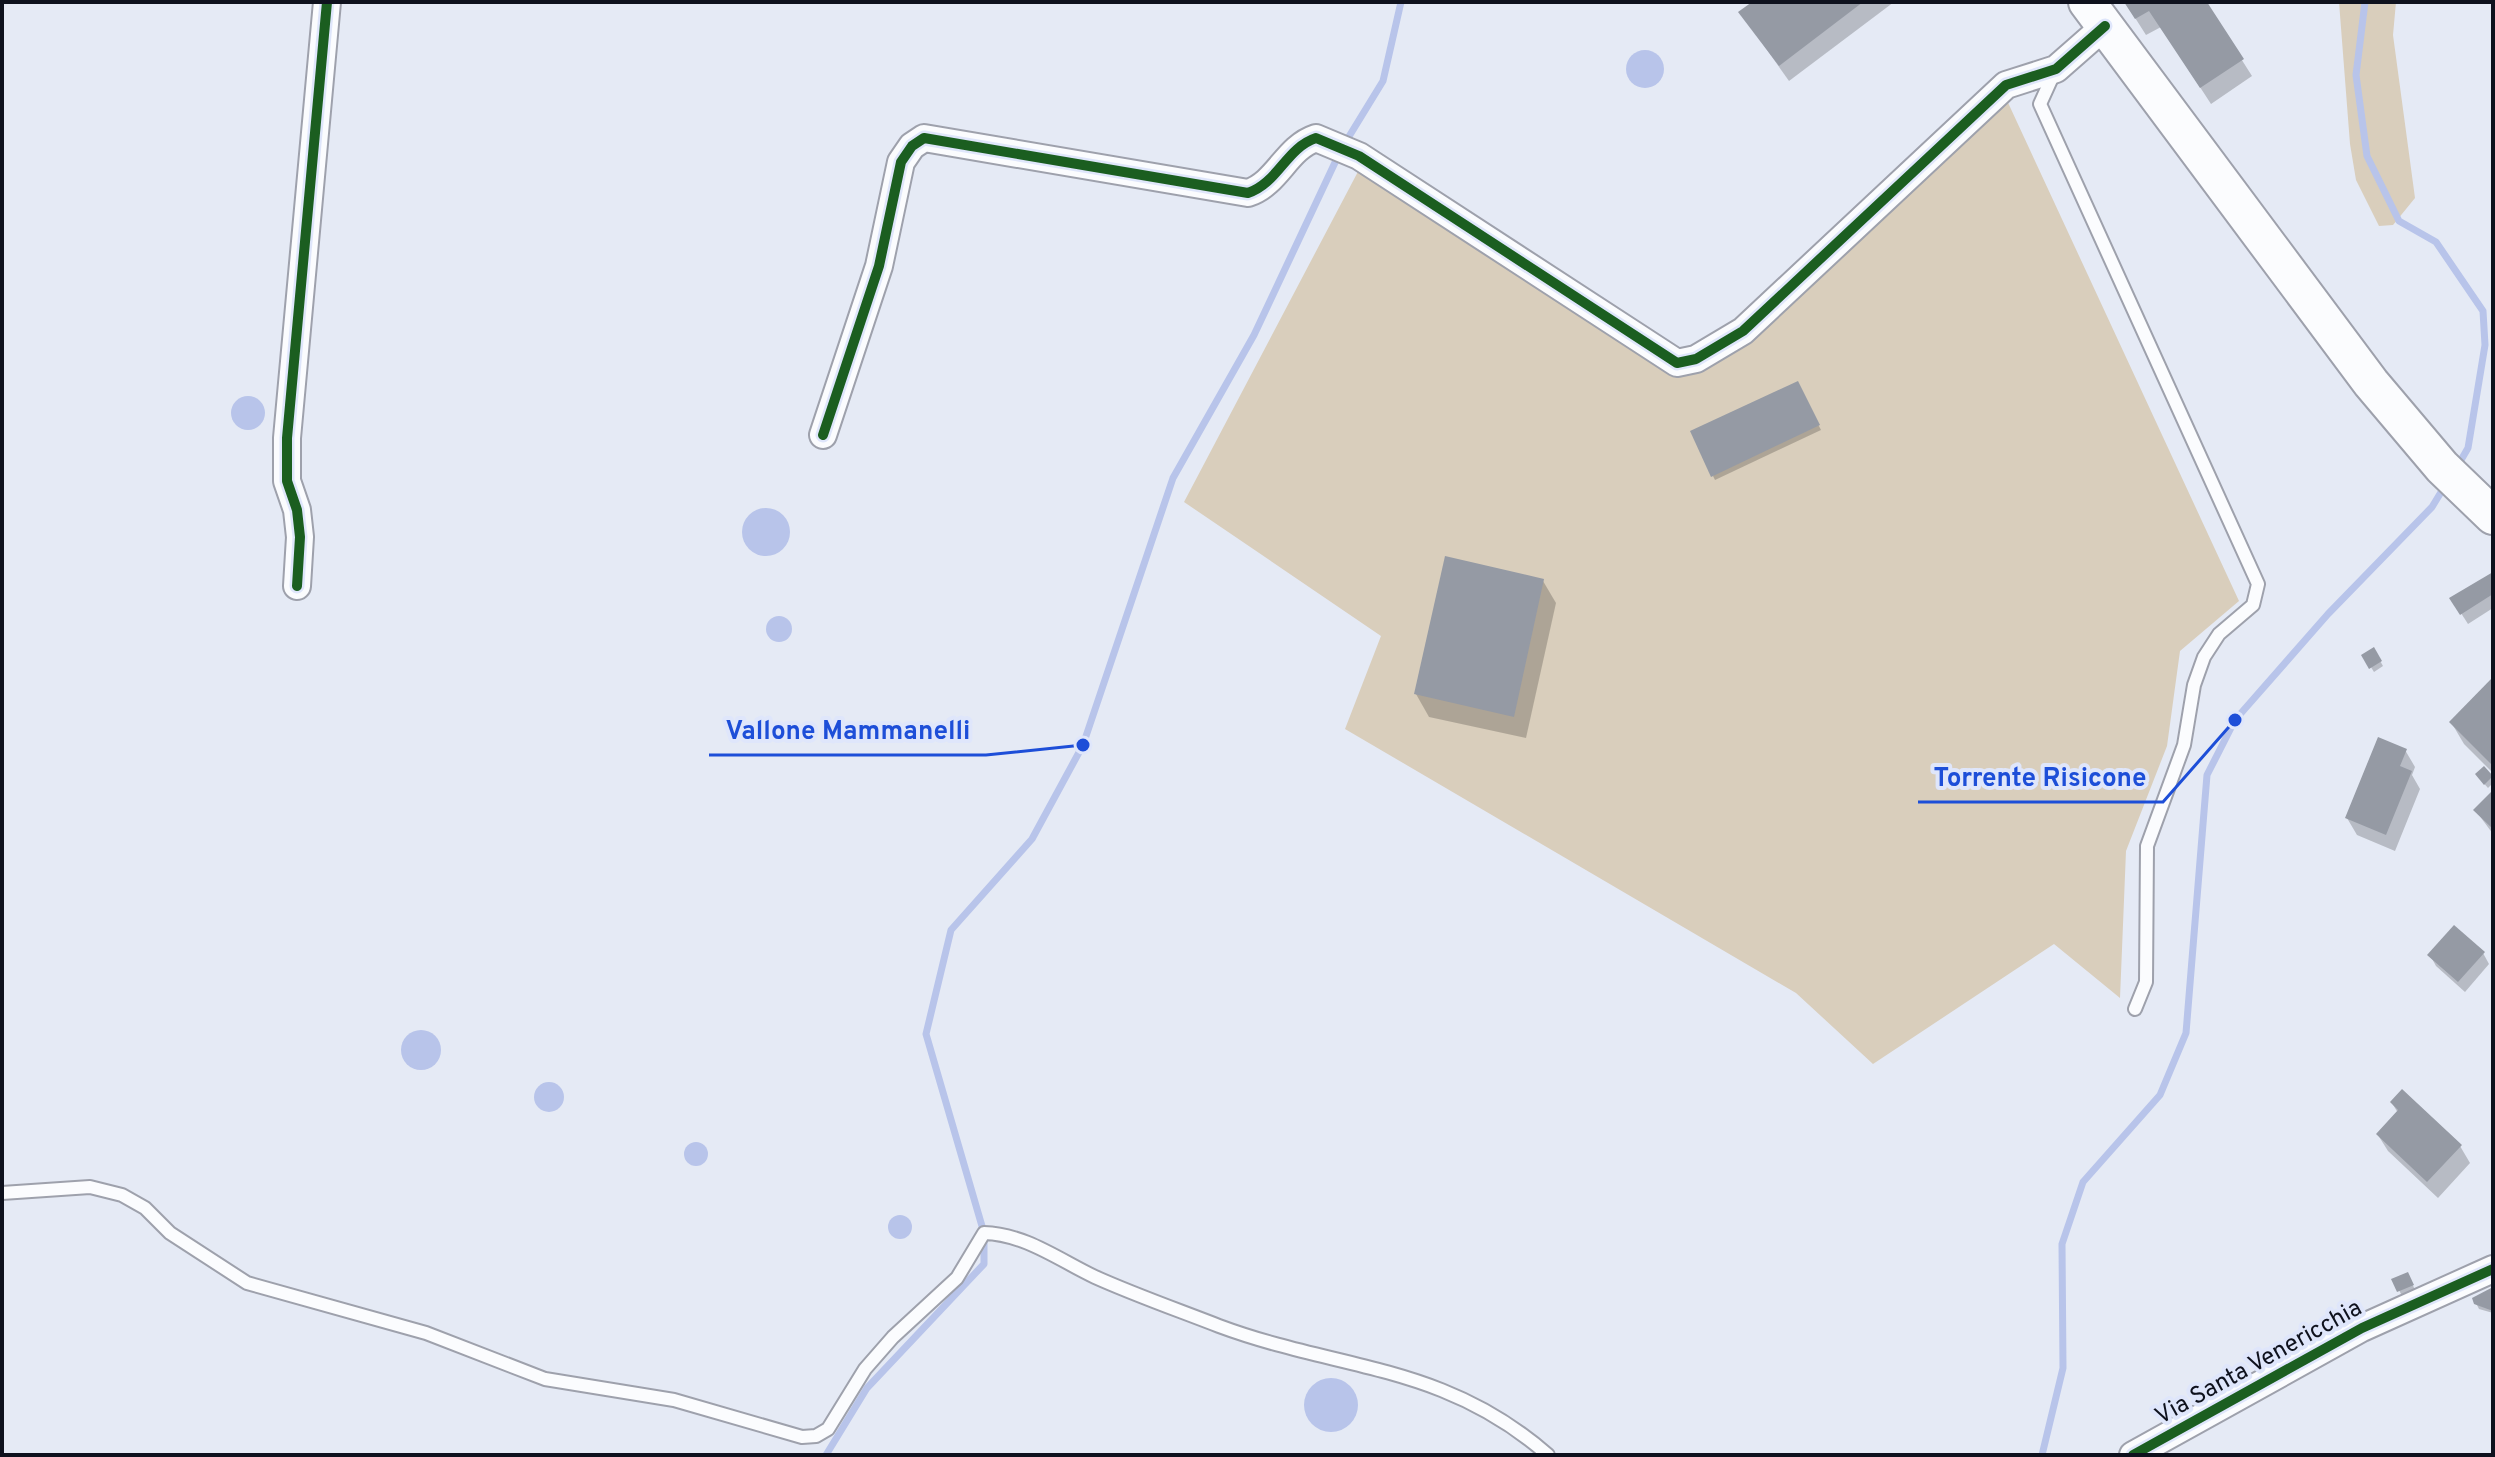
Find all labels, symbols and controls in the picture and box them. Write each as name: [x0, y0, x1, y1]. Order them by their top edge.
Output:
callout: Vallone Mammanelli: [709, 705, 986, 755]
text: Vallone Mammanelli: [726, 716, 970, 749]
callout: Torrente Risicone: [1918, 752, 2163, 802]
text: Torrente Risicone: [1933, 763, 2147, 796]
street label: Via Santa Venericchia: [2150, 1294, 2368, 1432]

